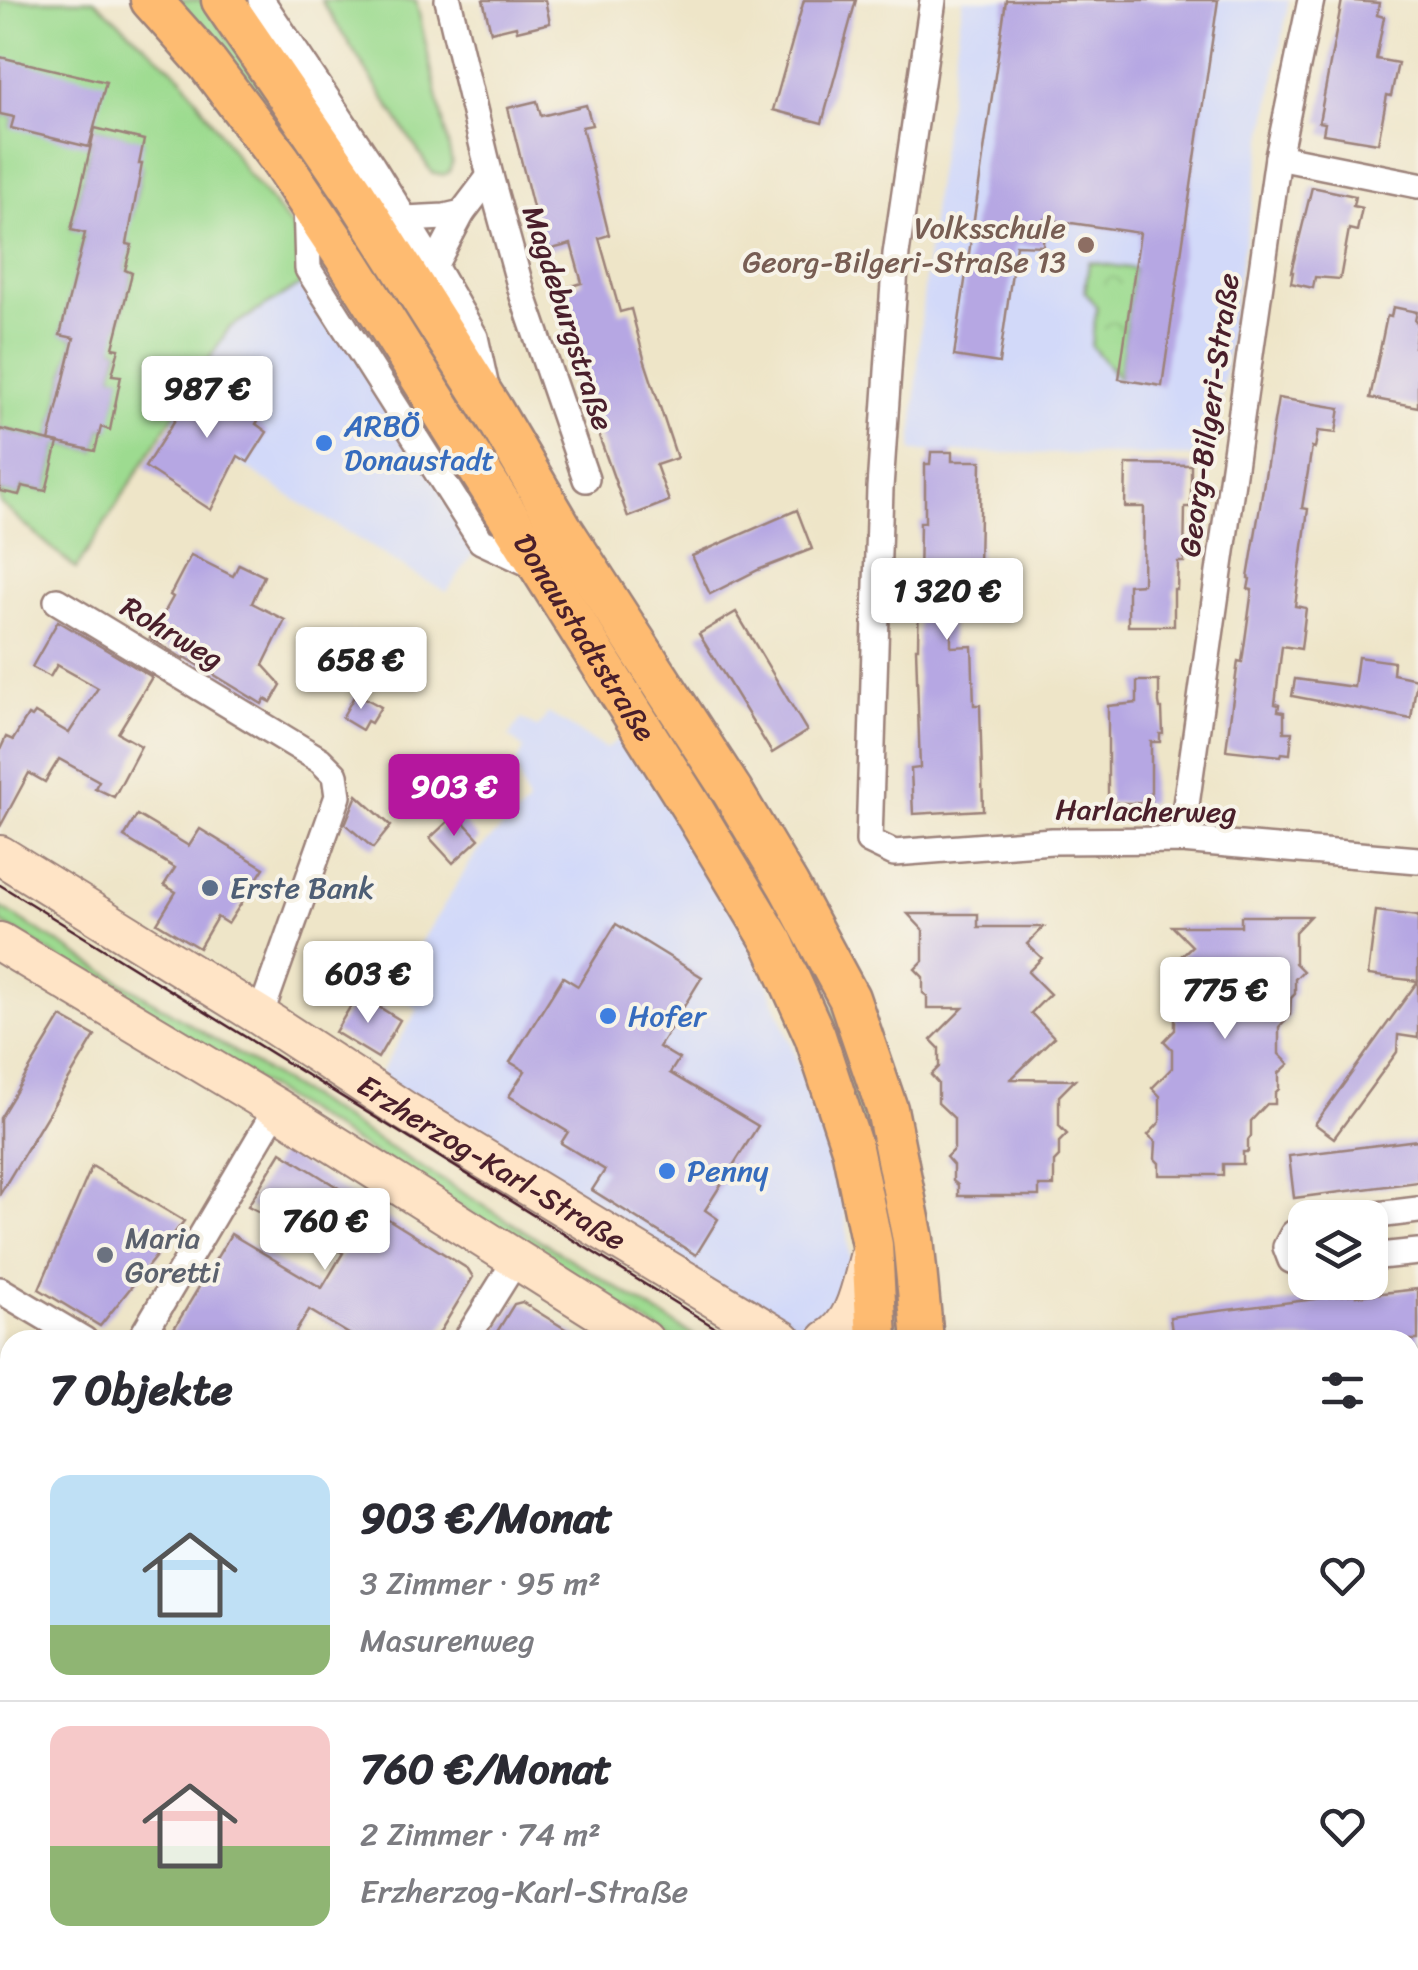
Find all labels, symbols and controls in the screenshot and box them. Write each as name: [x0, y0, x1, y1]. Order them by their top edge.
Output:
street label: Magdeburgstraße: [506, 198, 630, 438]
place label: Volksschule Georg-Bilgeri-Straße 13: [743, 201, 1066, 289]
marker: Volksschule Georg-Bilgeri-Straße 13: [1075, 234, 1097, 256]
street label: Georg-Bilgeri-Straße: [1162, 270, 1256, 560]
pin: 987 €: [137, 356, 277, 441]
text: 987 €: [164, 360, 250, 417]
place label: ARBÖ Donaustadt: [343, 399, 494, 487]
marker: ARBÖ Donaustadt: [313, 432, 335, 454]
street label: Donaustadtstraße: [498, 522, 671, 753]
pin: 1 320 €: [855, 558, 1039, 643]
text: 1 320 €: [893, 562, 1001, 619]
street label: Rohrweg: [110, 581, 234, 685]
pin: 658 €: [291, 627, 431, 712]
text: 658 €: [318, 631, 404, 688]
pin: 903 €: [384, 754, 524, 839]
text: 903 €: [410, 758, 498, 815]
street label: Harlacherweg: [1055, 782, 1237, 840]
place label: Erste Bank: [230, 861, 374, 915]
marker: Erste Bank: [199, 877, 221, 899]
pin: 603 €: [298, 941, 438, 1026]
text: 603 €: [325, 945, 411, 1002]
pin: 775 €: [1155, 957, 1295, 1042]
text: 775 €: [1182, 961, 1268, 1018]
place label: Hofer: [628, 989, 707, 1043]
marker: Hofer: [597, 1005, 619, 1027]
street label: Erzherzog-Karl-Straße: [346, 1059, 637, 1266]
place label: Penny: [687, 1144, 769, 1198]
marker: Penny: [656, 1160, 678, 1182]
pin: 760 €: [255, 1188, 395, 1273]
text: 760 €: [282, 1192, 368, 1249]
map controls: [1288, 1200, 1388, 1300]
button: layers: [1288, 1200, 1388, 1300]
place label: Maria Goretti: [125, 1211, 220, 1299]
marker: Maria Goretti: [94, 1244, 116, 1266]
text: 7 Objekte: [50, 1353, 233, 1427]
icon: filters: [1315, 1363, 1370, 1418]
text: 903 €/Monat: [360, 1481, 613, 1555]
icon: home: [130, 1515, 250, 1635]
icon: heart: [1315, 1548, 1370, 1603]
text: 3 Zimmer · 95 m²: [360, 1555, 601, 1612]
text: Masurenweg: [360, 1612, 535, 1669]
text: 760 €/Monat: [360, 1732, 612, 1806]
icon: home: [130, 1766, 250, 1886]
icon: heart: [1315, 1799, 1370, 1854]
text: 2 Zimmer · 74 m²: [360, 1806, 601, 1863]
text: Erzherzog-Karl-Straße: [360, 1863, 688, 1920]

